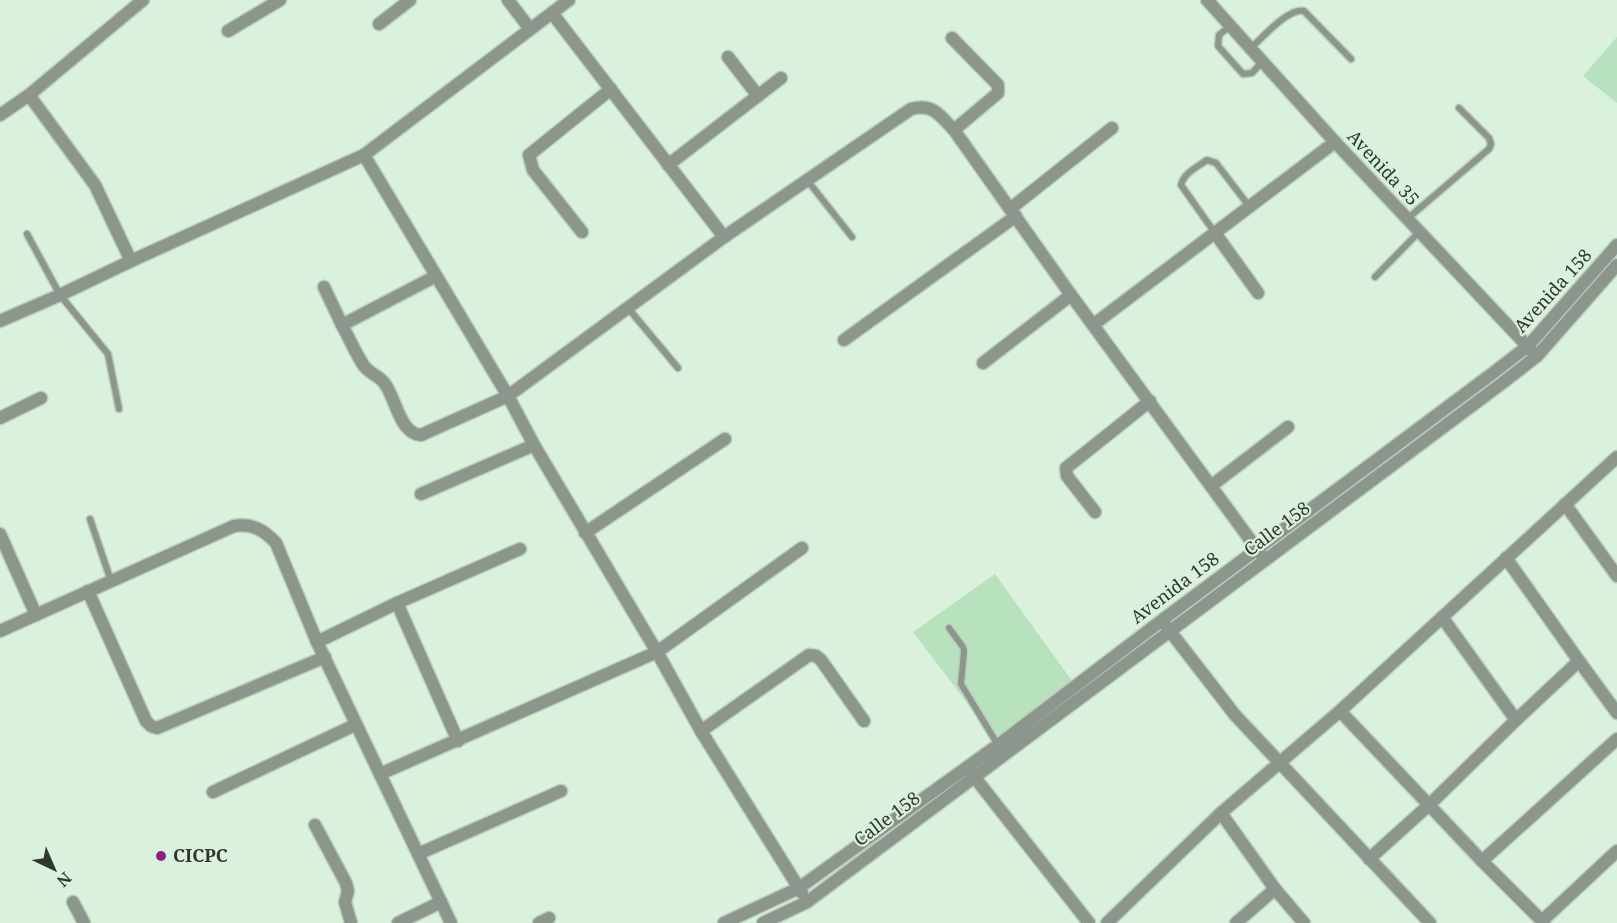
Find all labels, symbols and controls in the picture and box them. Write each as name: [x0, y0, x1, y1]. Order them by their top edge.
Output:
street label: Avenida 35: [1343, 124, 1425, 210]
street label: Avenida 158: [1508, 243, 1596, 337]
street label: Calle 158: [1238, 495, 1314, 561]
street label: Avenida 158: [1125, 546, 1224, 628]
street label: Calle 158: [848, 785, 924, 851]
north arrow: [24, 839, 84, 899]
place label: CICPC: [173, 843, 228, 867]
marker: CICPC: [154, 849, 168, 863]
text: N: [52, 867, 77, 892]

